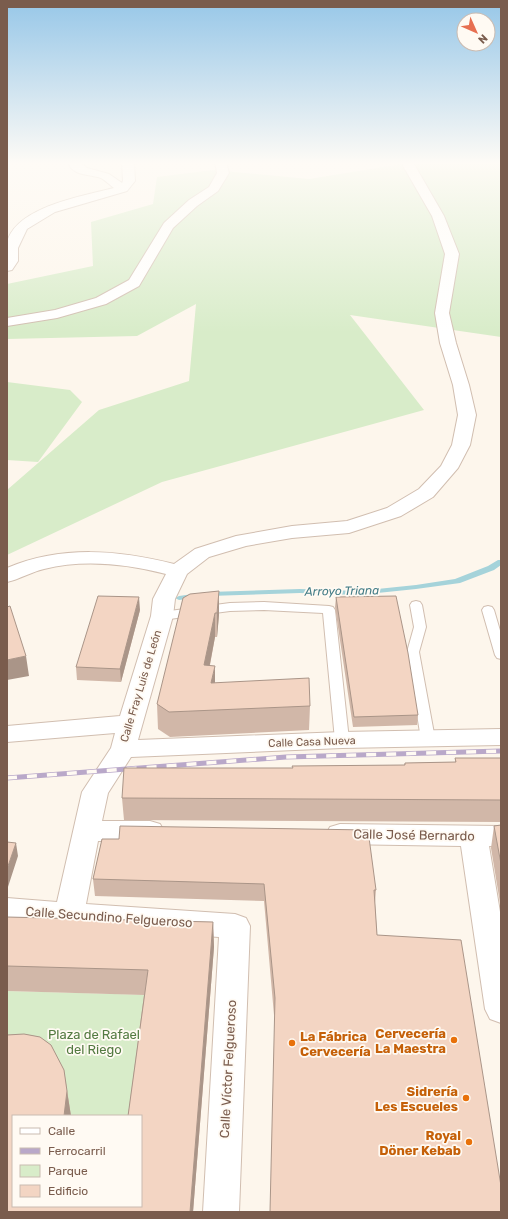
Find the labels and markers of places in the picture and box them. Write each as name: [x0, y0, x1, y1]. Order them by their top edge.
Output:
place label: Cervecería La Maestra: [375, 1026, 446, 1056]
place label: La Fábrica Cervecería: [300, 1029, 371, 1059]
marker: Cervecería La Maestra: [449, 1035, 459, 1045]
marker: La Fábrica Cervecería: [287, 1038, 297, 1048]
place label: Sidrería Les Escueles: [375, 1084, 458, 1114]
marker: Sidrería Les Escueles: [461, 1093, 471, 1103]
place label: Royal Döner Kebab: [379, 1128, 461, 1158]
marker: Royal Döner Kebab: [464, 1137, 474, 1147]

